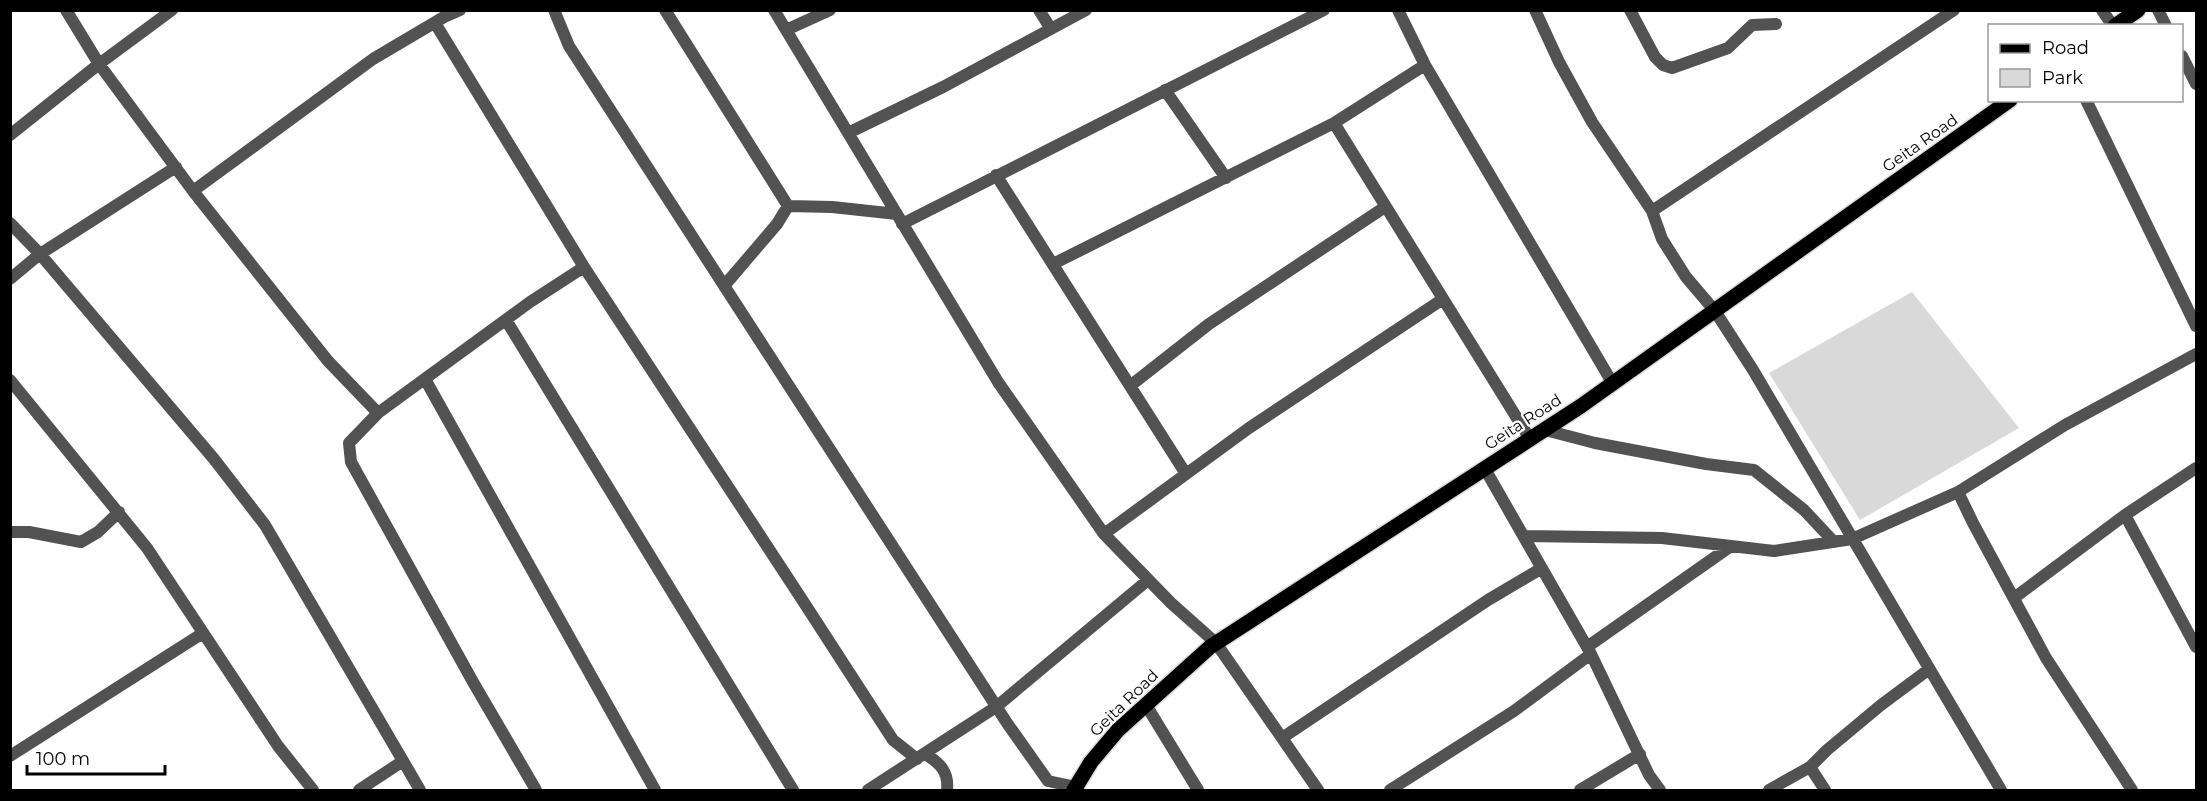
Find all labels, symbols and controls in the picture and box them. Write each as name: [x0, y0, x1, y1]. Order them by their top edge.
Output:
legend: [1988, 24, 2183, 102]
text: Road: [2042, 37, 2089, 59]
text: Park: [2042, 67, 2083, 89]
street label: Geita Road: [1879, 110, 1961, 176]
street label: Geita Road: [1481, 390, 1565, 454]
street label: Geita Road: [1086, 666, 1162, 740]
scale bar: [27, 738, 165, 776]
text: 100 m: [36, 748, 90, 770]

